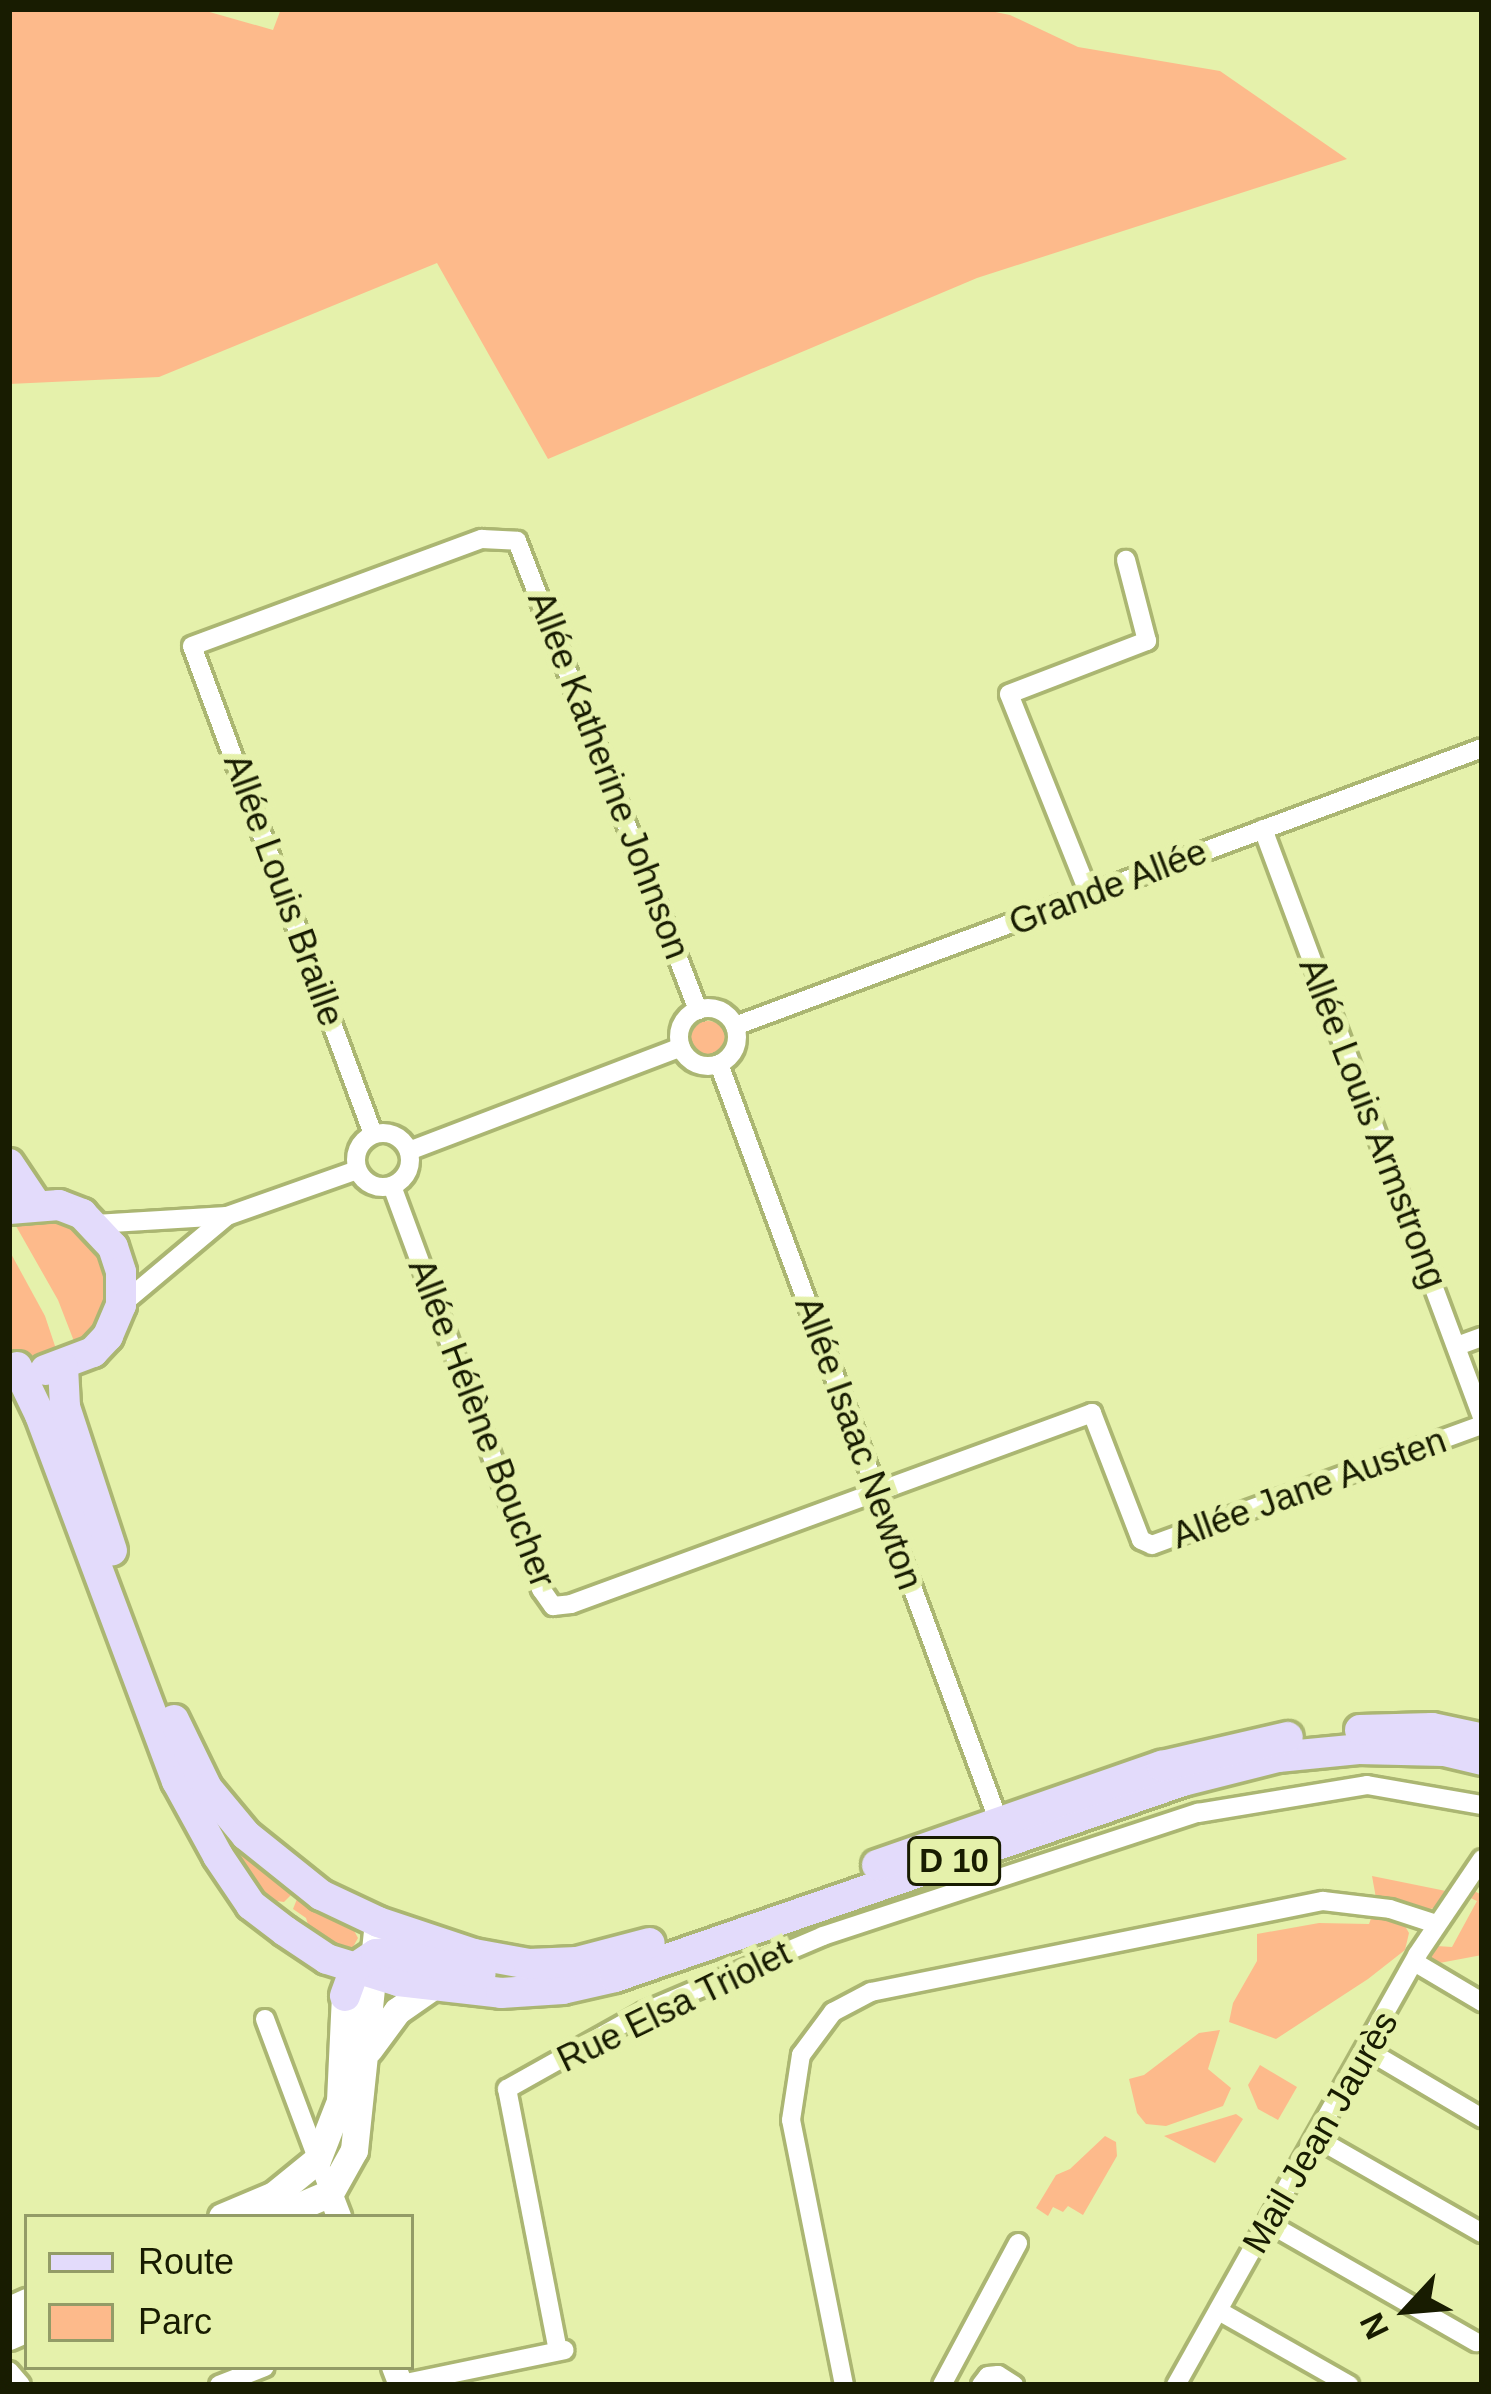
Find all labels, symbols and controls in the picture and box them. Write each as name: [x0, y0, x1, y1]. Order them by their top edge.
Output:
street label: Allée Katherine Johnson: [519, 585, 699, 965]
street label: Allée Louis Braille: [215, 748, 353, 1032]
street label: Grande Allée: [1002, 829, 1214, 945]
street label: Allée Louis Armstrong: [1290, 951, 1456, 1295]
street label: Allée Hélène Boucher: [399, 1253, 565, 1593]
street label: Allée Isaac Newton: [786, 1291, 932, 1595]
street label: Allée Jane Austen: [1165, 1418, 1453, 1558]
road number: D 10: [906, 1834, 1002, 1888]
street label: Rue Elsa Triolet: [550, 1931, 798, 2081]
street label: Mail Jean Jaurès: [1233, 2003, 1407, 2261]
legend: [24, 2214, 414, 2370]
text: Route: [138, 2241, 234, 2282]
north arrow: [1347, 2250, 1467, 2370]
text: Parc: [138, 2301, 212, 2342]
text: N: [1352, 2307, 1396, 2345]

